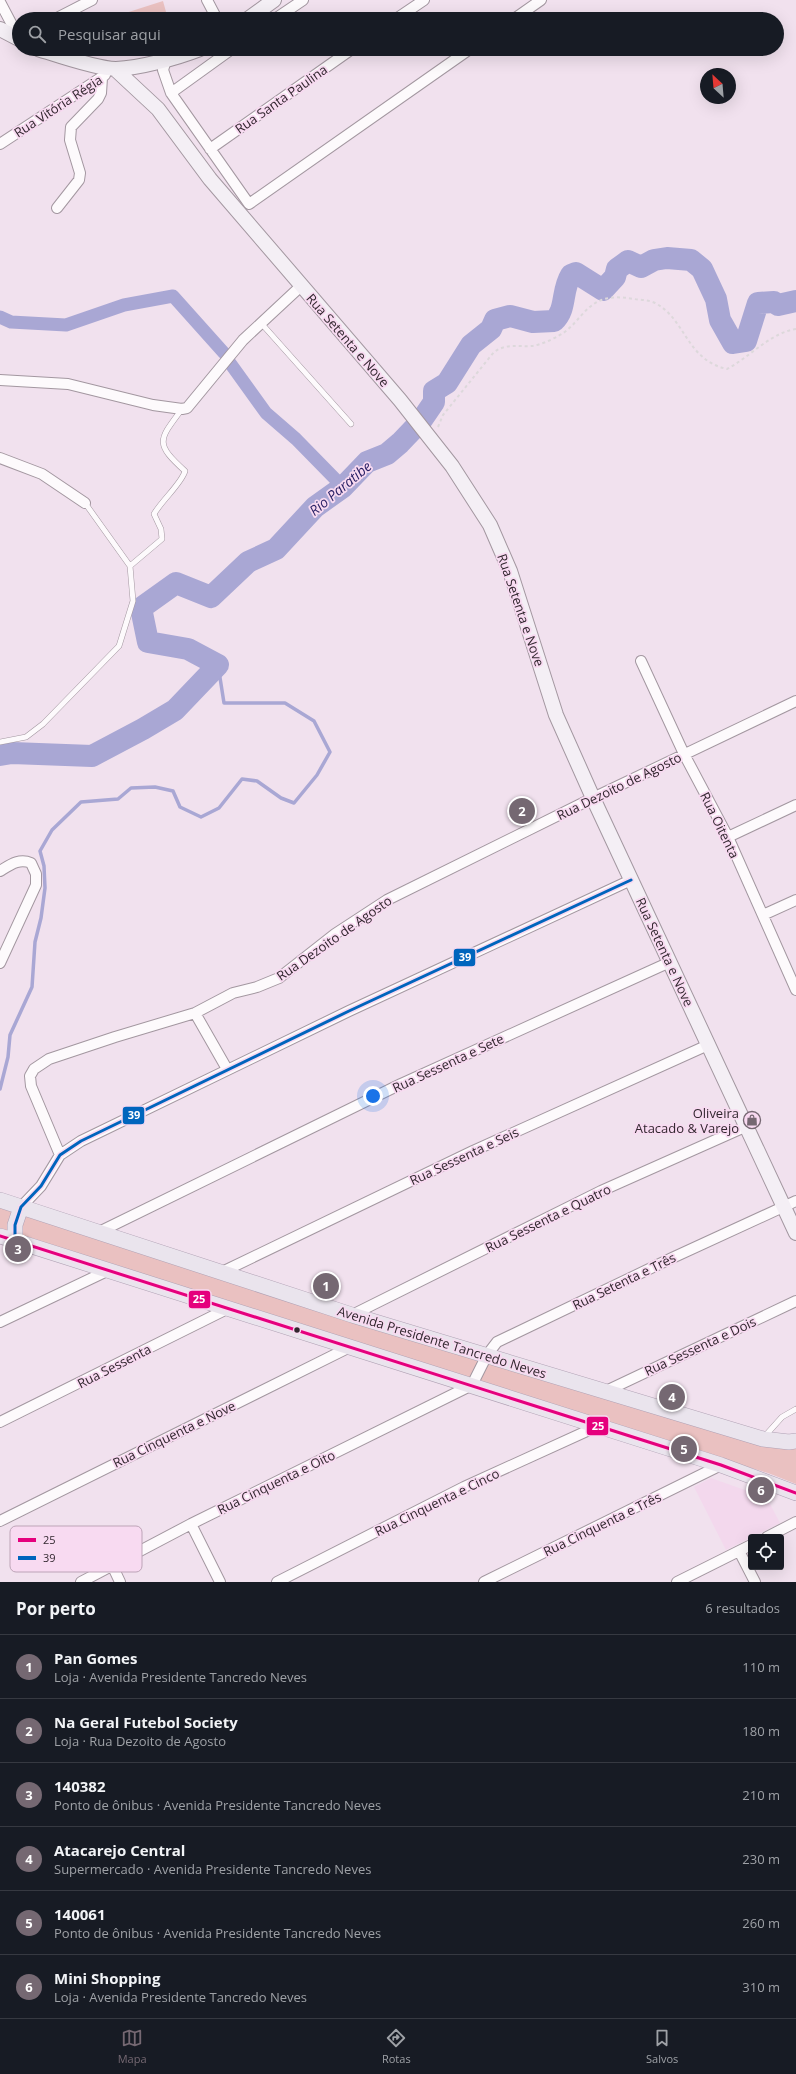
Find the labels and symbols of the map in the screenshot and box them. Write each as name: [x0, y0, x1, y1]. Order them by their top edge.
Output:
street label: Rua Santa Paulina: [231, 60, 331, 138]
north arrow: [700, 68, 736, 104]
street label: Rua Vitória Régia: [10, 71, 106, 141]
street label: Rua Setenta e Nove: [302, 289, 394, 391]
water label: Rio Paratibe: [305, 456, 375, 520]
street label: Rua Setenta e Nove: [493, 551, 549, 669]
street label: Rua Dezoito de Agosto: [554, 748, 685, 824]
street label: Rua Oitenta: [696, 789, 744, 861]
pin: 2: [509, 796, 535, 826]
street label: Rua Dezoito de Agosto: [273, 891, 395, 985]
street label: Rua Setenta e Nove: [632, 895, 698, 1009]
line badge: 39: [453, 948, 476, 967]
text: 39: [459, 949, 471, 964]
street label: Rua Sessenta e Sete: [389, 1029, 507, 1097]
your location: [363, 1086, 383, 1106]
place label: Oliveira Atacado & Varejo: [635, 1104, 739, 1137]
line badge: 39: [122, 1106, 145, 1125]
text: 39: [128, 1107, 140, 1122]
shop icon: Oliveira Atacado & Varejo: [742, 1110, 762, 1130]
street label: Rua Sessenta e Seis: [406, 1123, 522, 1189]
street label: Rua Sessenta e Quatro: [482, 1180, 614, 1256]
pin: 3: [5, 1234, 31, 1264]
street label: Rua Setenta e Três: [569, 1248, 679, 1314]
pin: 1: [313, 1271, 339, 1301]
line badge: 25: [188, 1290, 211, 1309]
text: 25: [193, 1291, 205, 1306]
street label: Avenida Presidente Tancredo Neves: [335, 1302, 549, 1382]
street label: Rua Sessenta e Dois: [641, 1312, 759, 1380]
unlabelled marker: [292, 1325, 302, 1335]
street label: Rua Sessenta: [74, 1340, 154, 1392]
pin: 4: [659, 1382, 685, 1412]
street label: Rua Cinquenta e Nove: [110, 1396, 238, 1472]
line badge: 25: [586, 1416, 609, 1436]
text: 25: [592, 1418, 604, 1433]
pin: 5: [671, 1434, 697, 1464]
street label: Rua Cinquenta e Oito: [214, 1446, 338, 1518]
street label: Rua Cinquenta e Cinco: [372, 1464, 503, 1540]
pin: 6: [748, 1475, 774, 1505]
street label: Rua Cinquenta e Três: [540, 1488, 664, 1560]
legend: [10, 1526, 142, 1572]
text: 25: [43, 1532, 56, 1547]
text: 39: [43, 1550, 56, 1565]

